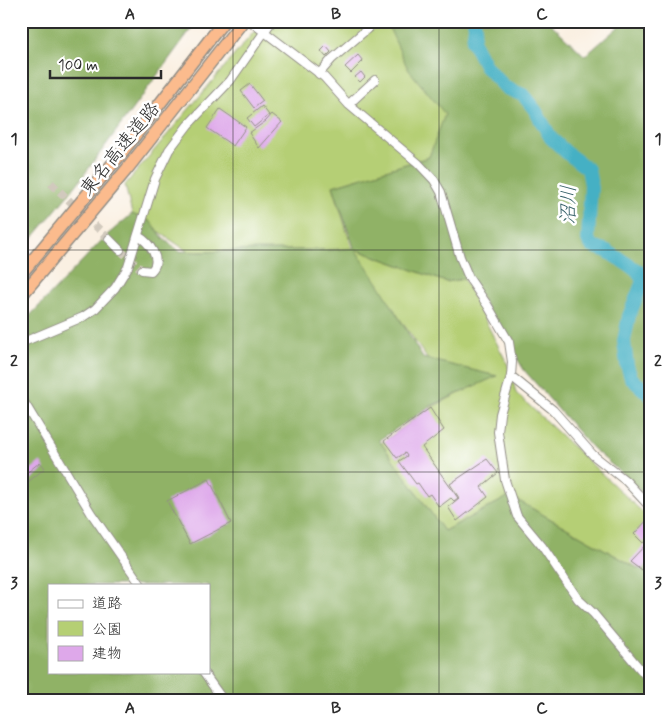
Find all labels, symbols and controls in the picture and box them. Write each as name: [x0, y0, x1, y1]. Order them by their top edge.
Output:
text: A: [125, 4, 135, 25]
text: B: [331, 4, 341, 25]
text: C: [536, 4, 548, 25]
scale bar: [50, 48, 161, 80]
text: 100 m: [58, 56, 98, 76]
street label: 東名高速道路: [74, 97, 166, 201]
text: 1: [10, 129, 18, 150]
text: 1: [654, 129, 662, 150]
water label: 沼川: [555, 185, 583, 225]
text: 2: [10, 351, 18, 372]
text: 2: [654, 351, 662, 372]
text: 3: [10, 573, 18, 594]
text: 3: [654, 573, 662, 594]
legend: [48, 584, 210, 674]
text: 道路: [92, 594, 122, 614]
text: 公園: [92, 620, 122, 640]
text: 建物: [92, 644, 122, 664]
text: A: [125, 698, 135, 719]
text: B: [331, 698, 341, 719]
text: C: [536, 698, 548, 719]

